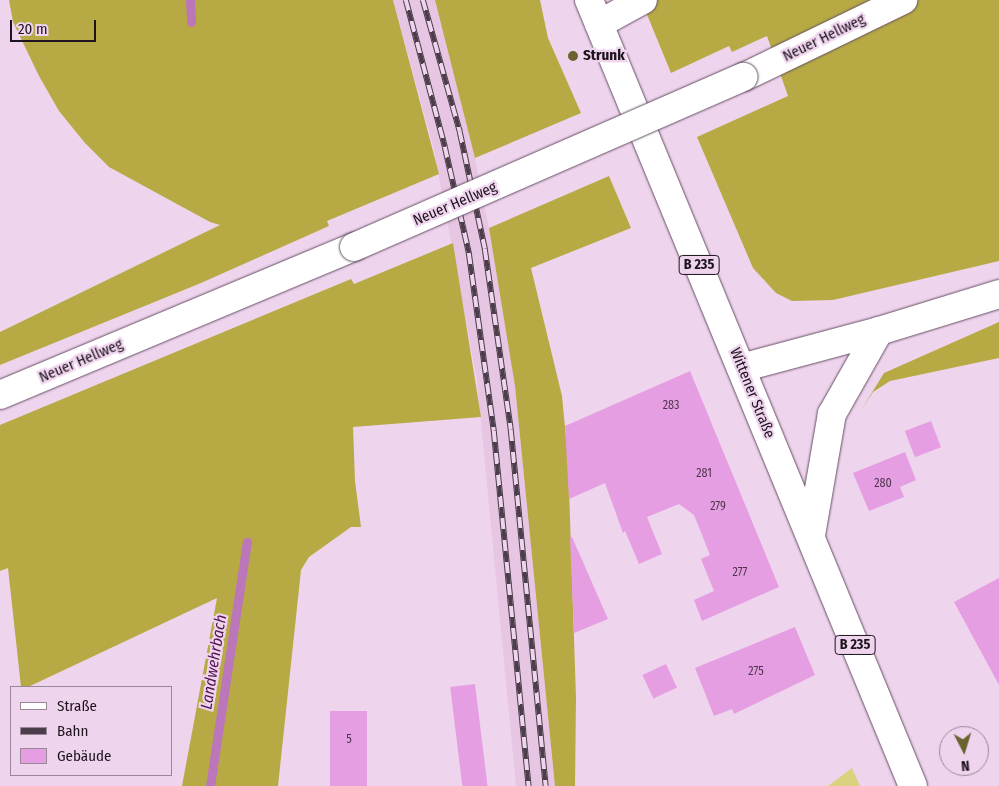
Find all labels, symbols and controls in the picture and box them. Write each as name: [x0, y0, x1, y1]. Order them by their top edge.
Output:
scale bar: [12, 10, 99, 42]
street label: Neuer Hellweg: [780, 10, 868, 66]
text: 20 m: [18, 20, 48, 38]
place label: Strunk: [583, 47, 625, 65]
marker: Strunk: [567, 50, 579, 62]
street label: Neuer Hellweg: [410, 178, 500, 230]
road number: B 235: [678, 254, 720, 276]
street label: Neuer Hellweg: [36, 335, 126, 387]
street label: Wittener Straße: [726, 345, 778, 441]
house number: 283: [663, 399, 679, 413]
house number: 281: [696, 467, 712, 481]
house number: 280: [874, 477, 892, 491]
house number: 279: [710, 500, 726, 514]
house number: 277: [733, 566, 747, 580]
water label: Landwehrbach: [197, 613, 231, 711]
road number: B 235: [834, 634, 876, 656]
house number: 275: [748, 665, 764, 679]
legend: [10, 686, 172, 776]
text: Straße: [57, 697, 97, 715]
text: Bahn: [57, 722, 88, 740]
north arrow: [939, 726, 989, 776]
house number: 5: [346, 733, 352, 747]
text: Gebäude: [57, 747, 112, 765]
text: N: [960, 757, 970, 774]

